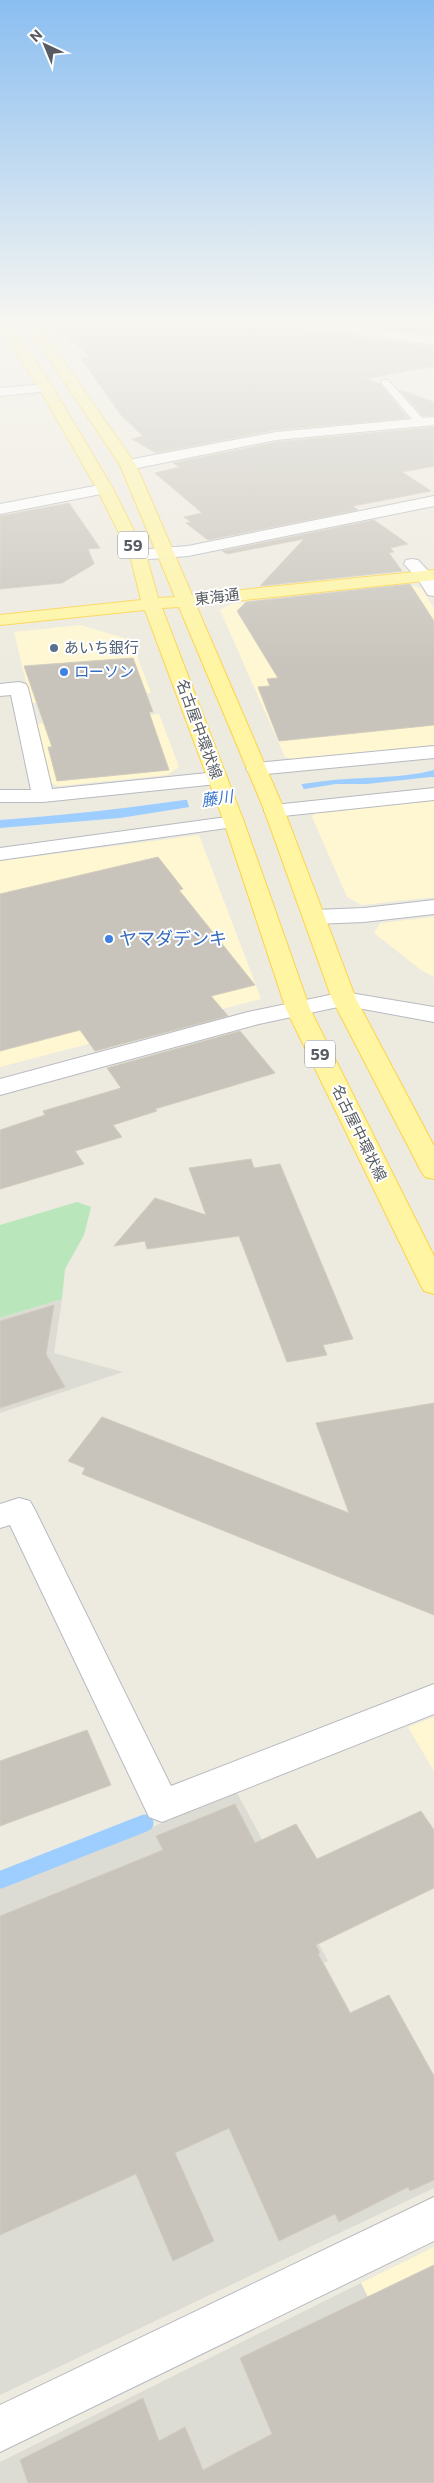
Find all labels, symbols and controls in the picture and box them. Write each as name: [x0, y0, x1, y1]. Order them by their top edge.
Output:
north arrow: [20, 20, 70, 70]
text: N: [26, 26, 45, 45]
road number: 59: [118, 532, 148, 558]
street label: 東海通: [193, 584, 240, 608]
place label: あいち銀行: [64, 638, 139, 656]
marker: あいち銀行: [48, 642, 60, 654]
place label: ローソン: [74, 662, 134, 680]
marker: ローソン: [58, 666, 70, 678]
street label: 名古屋中環状線: [174, 676, 226, 781]
water label: 藤川: [200, 786, 236, 809]
place label: ヤマダデンキ: [119, 927, 227, 949]
marker: ヤマダデンキ: [103, 933, 115, 945]
road number: 59: [305, 1040, 335, 1068]
street label: 名古屋中環状線: [329, 1081, 391, 1184]

